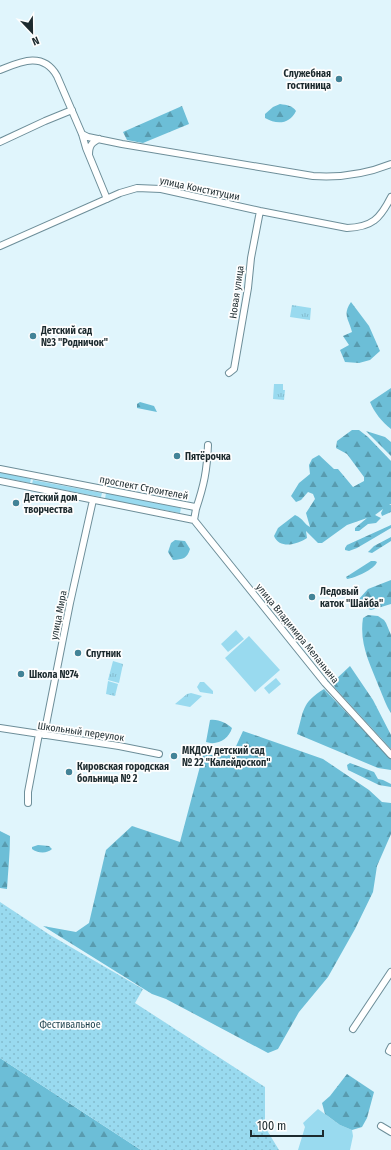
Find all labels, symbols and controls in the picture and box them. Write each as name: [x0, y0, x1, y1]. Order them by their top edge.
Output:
north arrow: [12, 12, 52, 52]
text: N: [30, 34, 41, 48]
place label: Служебная гостиница: [284, 68, 331, 92]
marker: Служебная гостиница: [334, 74, 344, 84]
street label: улица Конституции: [159, 175, 241, 203]
street label: Новая улица: [227, 265, 247, 319]
place label: Детский сад №3 "Родничок": [40, 325, 108, 349]
marker: Детский сад №3 "Родничок": [28, 331, 38, 341]
marker: Пятёрочка: [172, 451, 182, 461]
place label: Пятёрочка: [185, 451, 231, 463]
street label: проспект Строителей: [98, 473, 189, 502]
place label: Детский дом творчества: [23, 492, 77, 516]
marker: Детский дом творчества: [11, 498, 21, 508]
street label: улица Владимира Меланьина: [253, 581, 341, 686]
place label: Ледовый каток "Шайба": [320, 586, 383, 610]
street label: улица Мира: [48, 589, 70, 641]
marker: Ледовый каток "Шайба": [307, 592, 317, 602]
marker: Спутник: [73, 648, 83, 658]
place label: Спутник: [86, 648, 122, 660]
marker: Школа №74: [16, 669, 26, 679]
place label: Школа №74: [29, 669, 79, 681]
street label: Школьный переулок: [37, 720, 125, 744]
place label: МКДОУ детский сад № 22 "Калейдоскоп": [182, 745, 271, 769]
marker: МКДОУ детский сад № 22 "Калейдоскоп": [169, 751, 179, 761]
place label: Кировская городская больница № 2: [77, 761, 169, 785]
marker: Кировская городская больница № 2: [64, 767, 74, 777]
park label: Фестивальное: [39, 1019, 101, 1031]
scale bar: [251, 1112, 323, 1138]
text: 100 m: [257, 1119, 286, 1133]

